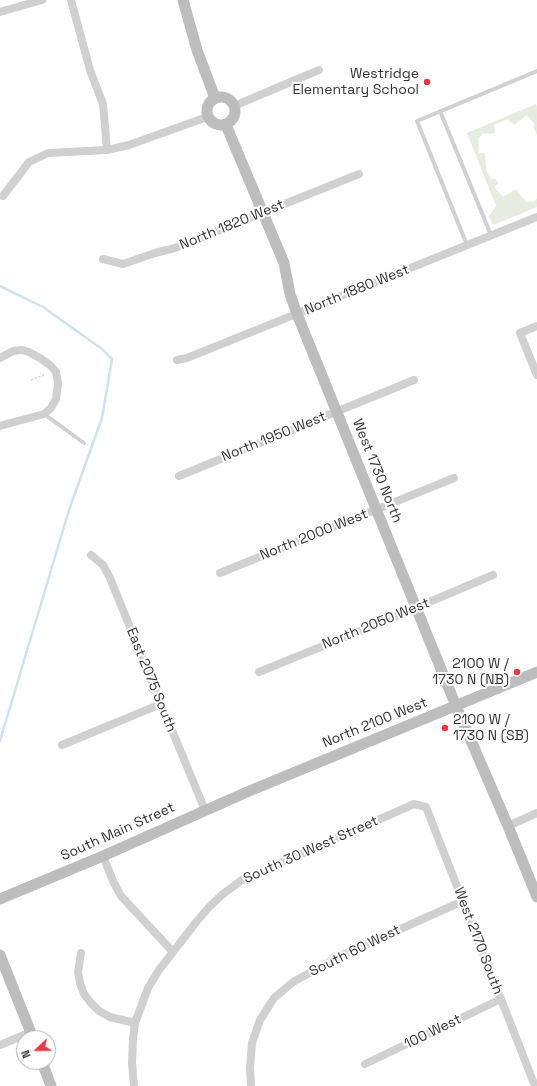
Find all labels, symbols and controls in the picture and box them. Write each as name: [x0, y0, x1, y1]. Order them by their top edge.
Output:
place label: Westridge Elementary School: [293, 66, 419, 98]
marker: Westridge Elementary School: [422, 77, 432, 87]
street label: North 1820 West: [177, 196, 287, 254]
street label: North 1880 West: [302, 261, 412, 319]
street label: North 1950 West: [219, 408, 329, 466]
street label: West 1730 North: [348, 417, 406, 525]
street label: North 2000 West: [258, 506, 370, 564]
street label: North 2050 West: [320, 595, 432, 653]
street label: East 2075 South: [122, 625, 180, 735]
place label: 2100 W / 1730 N (NB): [432, 656, 509, 688]
marker: 2100 W / 1730 N (NB): [512, 667, 522, 677]
street label: North 2100 West: [320, 694, 430, 752]
place label: 2100 W / 1730 N (SB): [453, 712, 529, 744]
marker: 2100 W / 1730 N (SB): [440, 723, 450, 733]
street label: South Main Street: [58, 799, 178, 865]
street label: South 30 West Street: [241, 813, 381, 887]
street label: West 2170 South: [450, 885, 506, 997]
street label: South 60 West: [307, 922, 403, 980]
street label: 100 West: [402, 1011, 464, 1053]
north arrow: [16, 1030, 56, 1070]
text: N: [18, 1048, 34, 1060]

